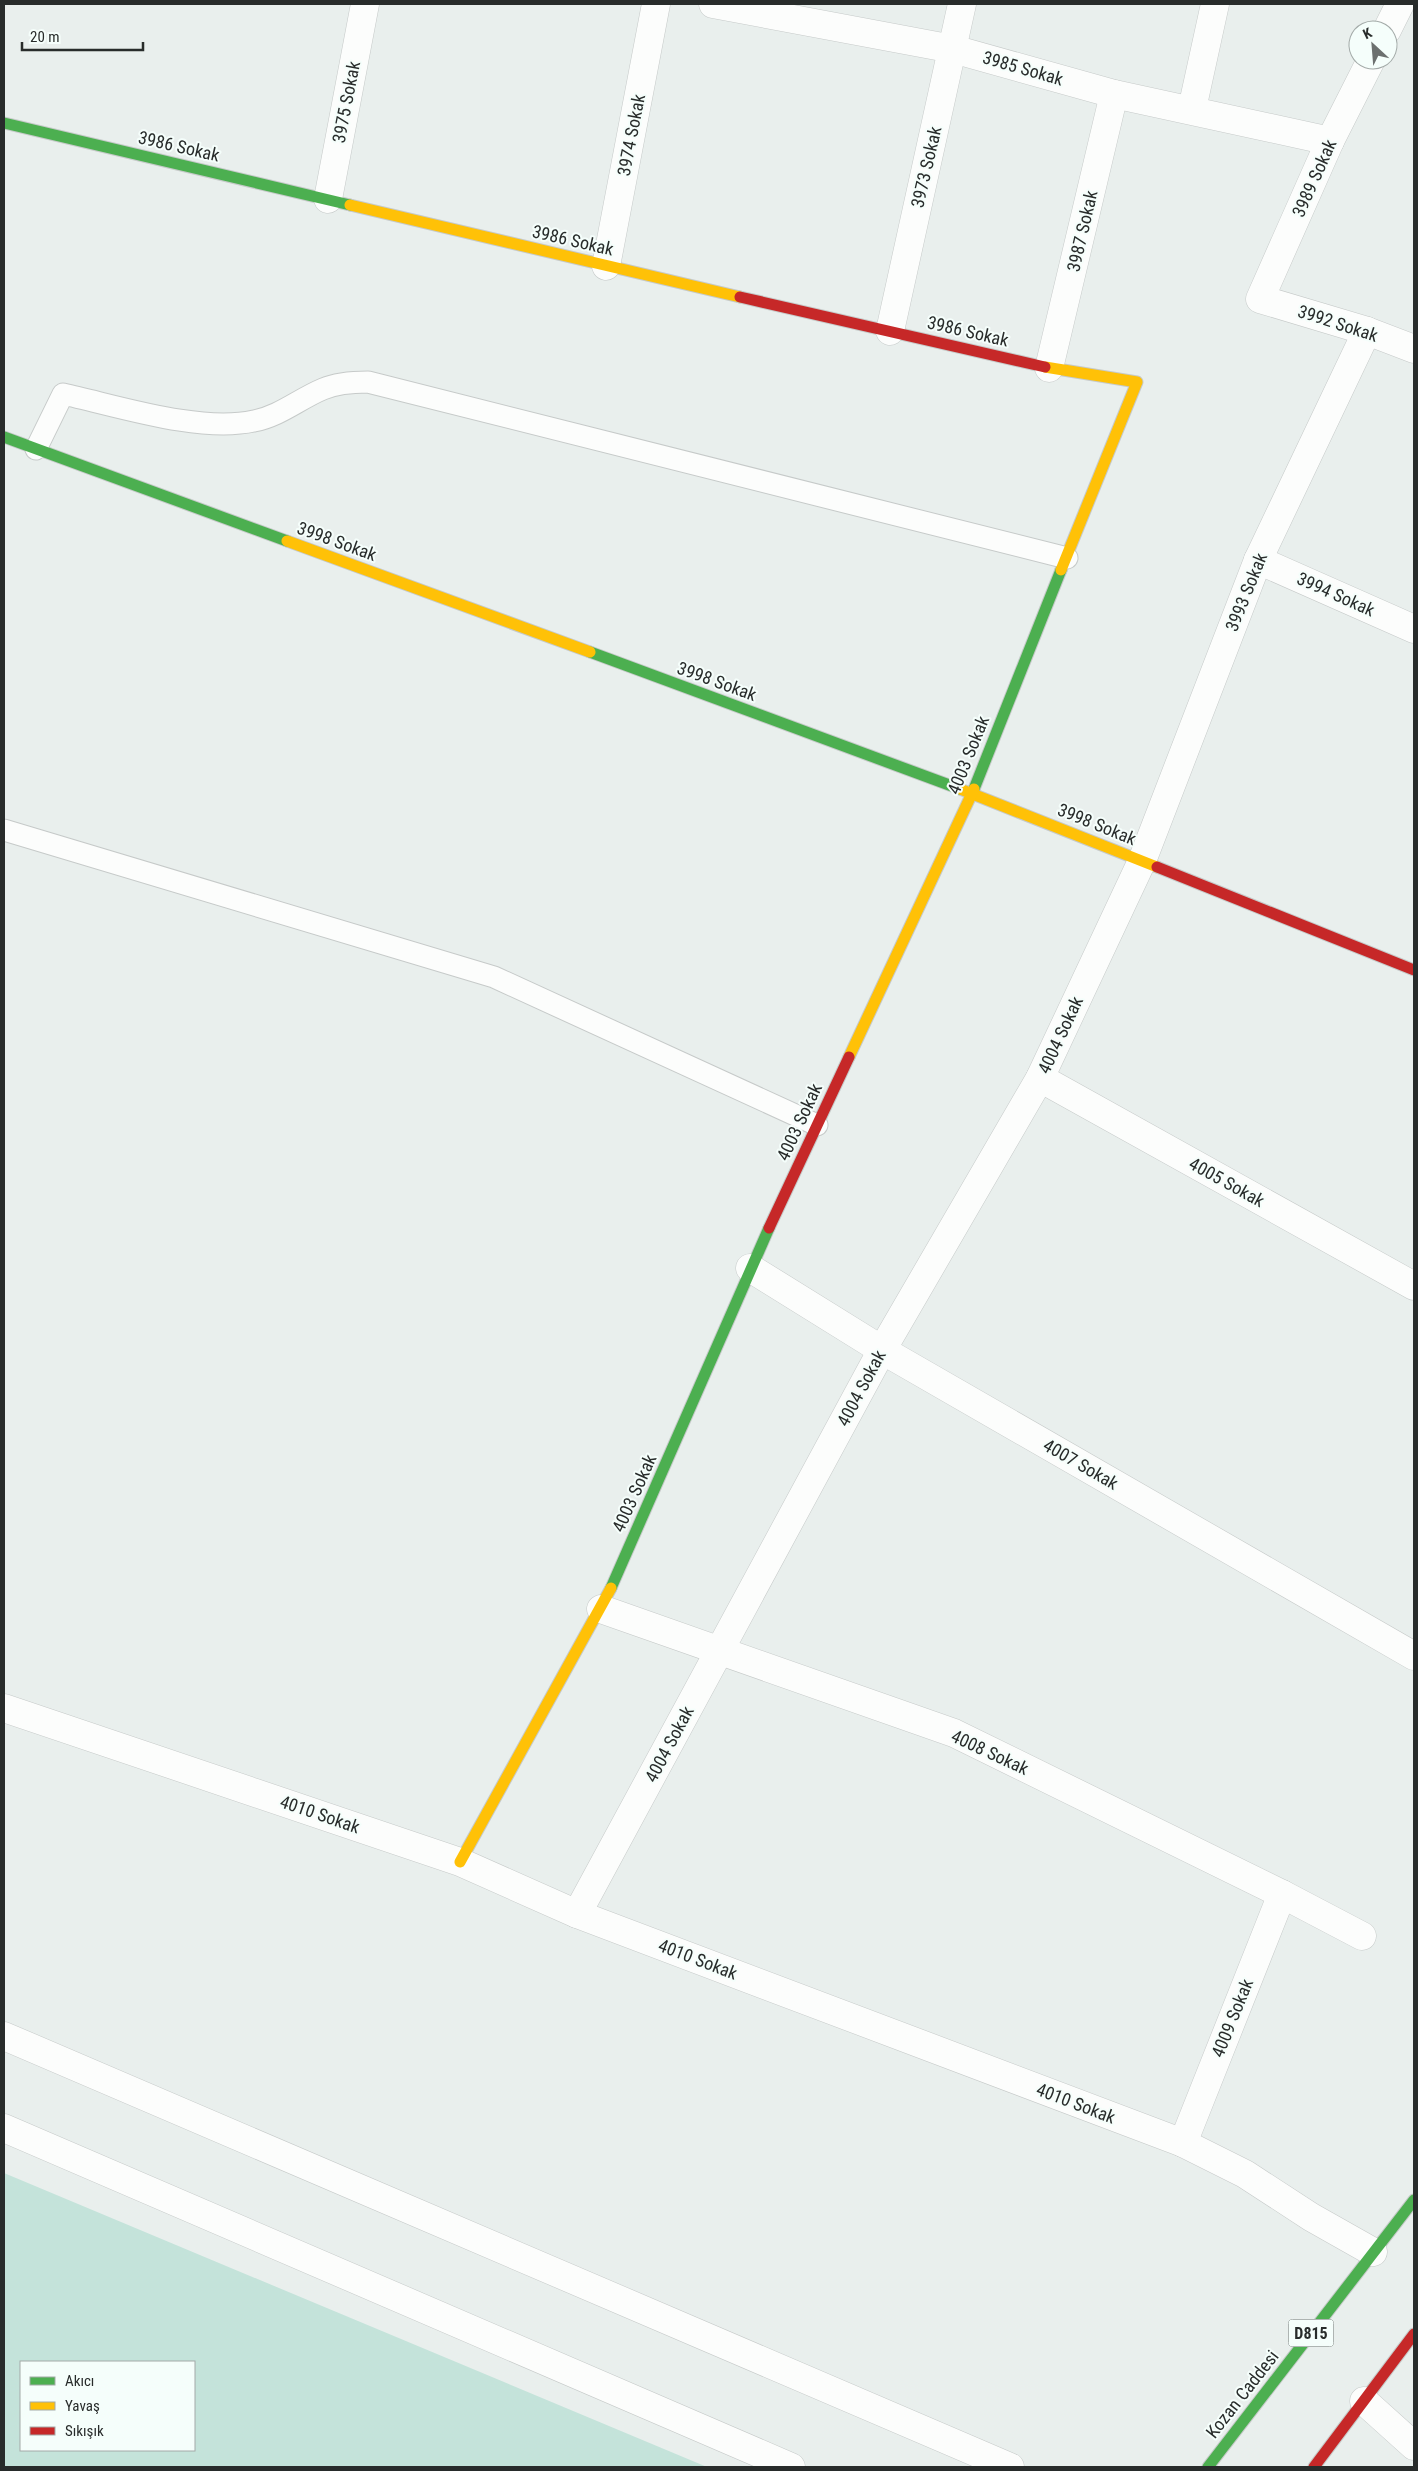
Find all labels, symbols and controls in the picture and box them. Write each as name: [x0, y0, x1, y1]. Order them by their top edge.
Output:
scale bar: [22, 20, 144, 52]
north arrow: [1348, 20, 1398, 70]
text: K: [1360, 24, 1375, 42]
text: 20 m: [30, 28, 60, 46]
street label: 3985 Sokak: [980, 46, 1066, 90]
street label: 3975 Sokak: [328, 59, 364, 145]
street label: 3974 Sokak: [613, 92, 649, 178]
street label: 3973 Sokak: [906, 124, 946, 210]
street label: 3986 Sokak: [136, 126, 222, 166]
street label: 3989 Sokak: [1288, 136, 1340, 220]
street label: 3987 Sokak: [1062, 188, 1102, 274]
street label: 3986 Sokak: [530, 220, 616, 260]
street label: 3992 Sokak: [1295, 300, 1381, 346]
street label: 3986 Sokak: [925, 311, 1011, 351]
street label: 3998 Sokak: [294, 517, 380, 565]
street label: 3993 Sokak: [1221, 550, 1271, 634]
street label: 3994 Sokak: [1294, 568, 1378, 620]
street label: 3998 Sokak: [674, 657, 760, 705]
street label: 4003 Sokak: [943, 713, 993, 797]
street label: 3998 Sokak: [1055, 799, 1139, 849]
street label: 4004 Sokak: [1033, 993, 1087, 1077]
street label: 4003 Sokak: [772, 1080, 826, 1164]
street label: 4005 Sokak: [1186, 1153, 1268, 1211]
street label: 4004 Sokak: [832, 1346, 890, 1430]
street label: 4007 Sokak: [1040, 1434, 1122, 1494]
street label: 4003 Sokak: [608, 1451, 660, 1535]
street label: 4004 Sokak: [640, 1702, 698, 1786]
street label: 4008 Sokak: [948, 1725, 1032, 1779]
street label: 4010 Sokak: [277, 1791, 363, 1837]
street label: 4010 Sokak: [656, 1934, 740, 1984]
street label: 4009 Sokak: [1207, 1976, 1257, 2060]
street label: 4010 Sokak: [1034, 2078, 1118, 2128]
road number: D815: [1288, 2320, 1334, 2346]
street label: Kozan Caddesi: [1201, 2346, 1283, 2442]
legend: [20, 2361, 195, 2451]
text: Akıcı: [65, 2372, 94, 2390]
text: Yavaş: [65, 2397, 100, 2415]
text: Sıkışık: [65, 2422, 104, 2440]

